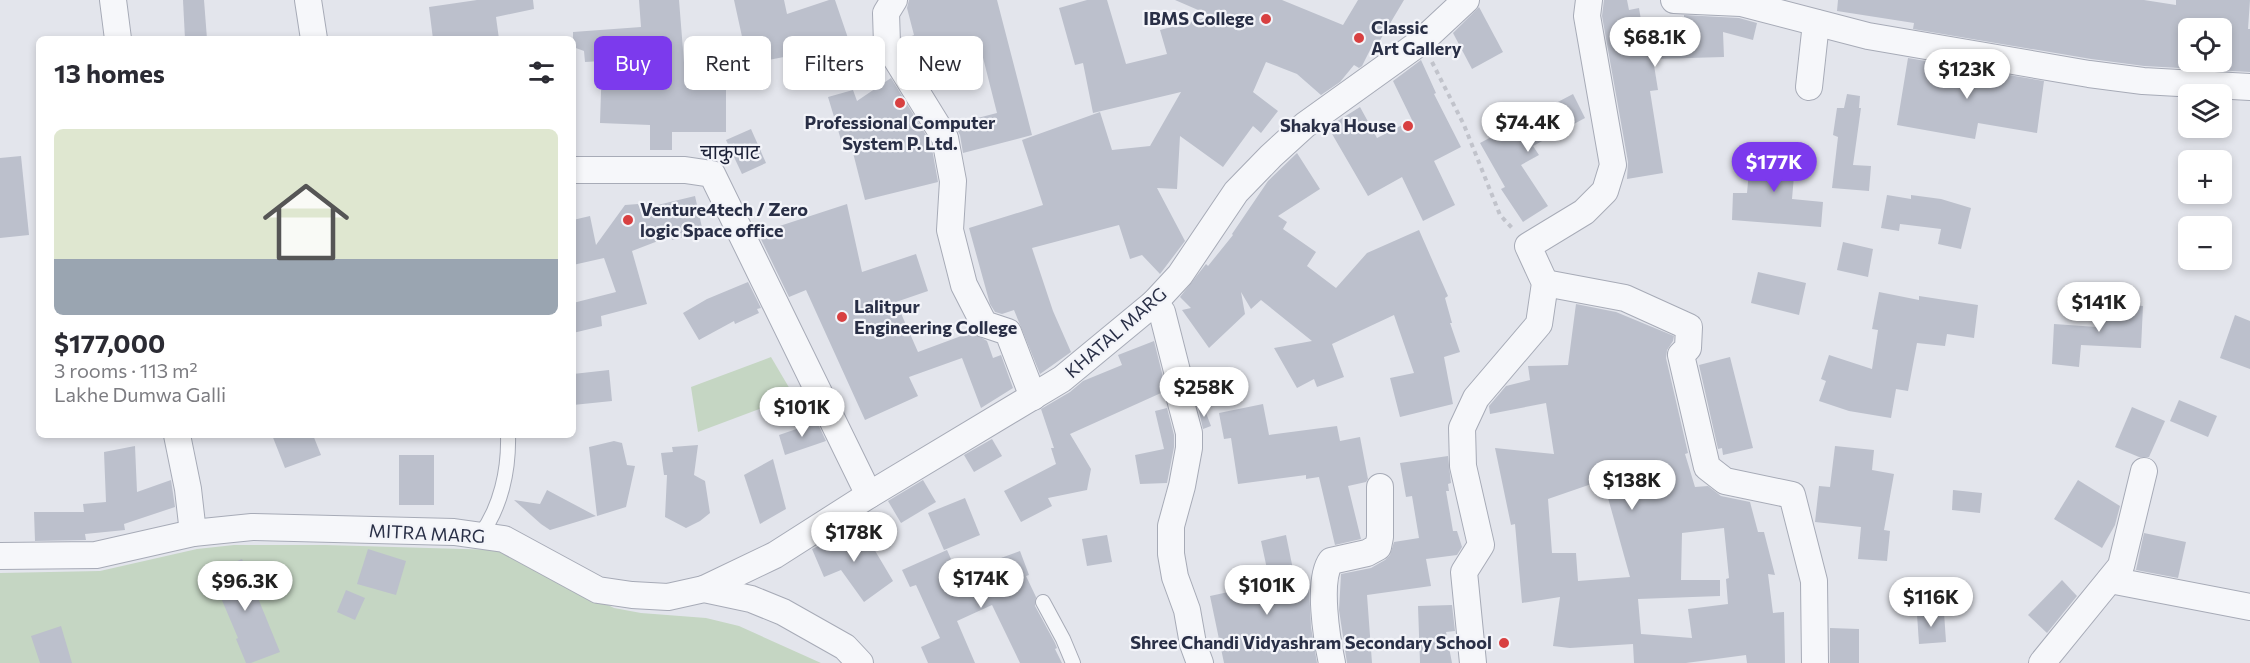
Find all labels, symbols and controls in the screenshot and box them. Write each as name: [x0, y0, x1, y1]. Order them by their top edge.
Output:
place label: IBMS College: [1143, 7, 1254, 29]
marker: IBMS College: [1259, 12, 1273, 26]
place label: Classic Art Gallery: [1371, 16, 1462, 59]
pin: $68.1K: [1606, 17, 1704, 68]
map controls: [2178, 18, 2232, 270]
button: locate: [2178, 18, 2232, 72]
text: $68.1K: [1624, 24, 1686, 48]
marker: Classic Art Gallery: [1352, 31, 1366, 45]
chip: Buy: [594, 36, 672, 90]
chip: Rent: [684, 36, 771, 90]
chip: Filters: [783, 36, 885, 90]
chip: New: [897, 36, 983, 90]
pin: $123K: [1925, 49, 2009, 100]
icon: filters: [525, 56, 558, 89]
text: $123K: [1938, 56, 1996, 80]
text: 13 homes: [54, 57, 165, 88]
button: layers: [2178, 84, 2232, 138]
marker: Professional Computer System P. Ltd.: [893, 96, 907, 110]
pin: $74.4K: [1479, 102, 1577, 153]
text: $74.4K: [1496, 109, 1560, 133]
place label: Professional Computer System P. Ltd.: [805, 111, 996, 154]
place label: Shakya House: [1280, 114, 1396, 136]
marker: Shakya House: [1401, 119, 1415, 133]
district label: चाकुपाट: [700, 139, 761, 165]
pin: $177K: [1732, 142, 1816, 193]
text: $177K: [1746, 149, 1802, 173]
button: +: [2178, 150, 2232, 204]
icon: home: [252, 168, 360, 276]
place label: Venture4tech / Zero logic Space office: [640, 198, 808, 241]
marker: Venture4tech / Zero logic Space office: [621, 213, 635, 227]
button: −: [2178, 216, 2232, 270]
street label: KHATAL MARG: [1060, 282, 1171, 382]
pin: $141K: [2057, 282, 2141, 333]
text: $141K: [2071, 289, 2127, 313]
place label: Lalitpur Engineering College: [854, 295, 1017, 338]
marker: Lalitpur Engineering College: [835, 310, 849, 324]
text: $177,000: [54, 327, 165, 358]
text: 3 rooms · 113 m²: [54, 358, 198, 382]
pin: $258K: [1162, 367, 1246, 418]
text: $258K: [1174, 374, 1234, 398]
text: Lakhe Dumwa Galli: [54, 382, 226, 406]
pin: $101K: [760, 387, 844, 438]
text: $101K: [774, 394, 830, 418]
pin: $138K: [1590, 460, 1674, 511]
text: $138K: [1603, 467, 1661, 491]
pin: $178K: [812, 512, 896, 563]
street label: MITRA MARG: [368, 519, 486, 547]
text: $178K: [825, 519, 883, 543]
pin: $174K: [939, 558, 1023, 609]
pin: $96.3K: [196, 561, 294, 612]
text: $174K: [953, 565, 1009, 589]
pin: $101K: [1225, 565, 1309, 616]
text: $96.3K: [212, 568, 278, 592]
text: $101K: [1239, 572, 1295, 596]
pin: $116K: [1889, 577, 1973, 628]
text: $116K: [1903, 584, 1959, 608]
place label: Shree Chandi Vidyashram Secondary School: [1130, 631, 1492, 653]
marker: Shree Chandi Vidyashram Secondary School: [1497, 636, 1511, 650]

